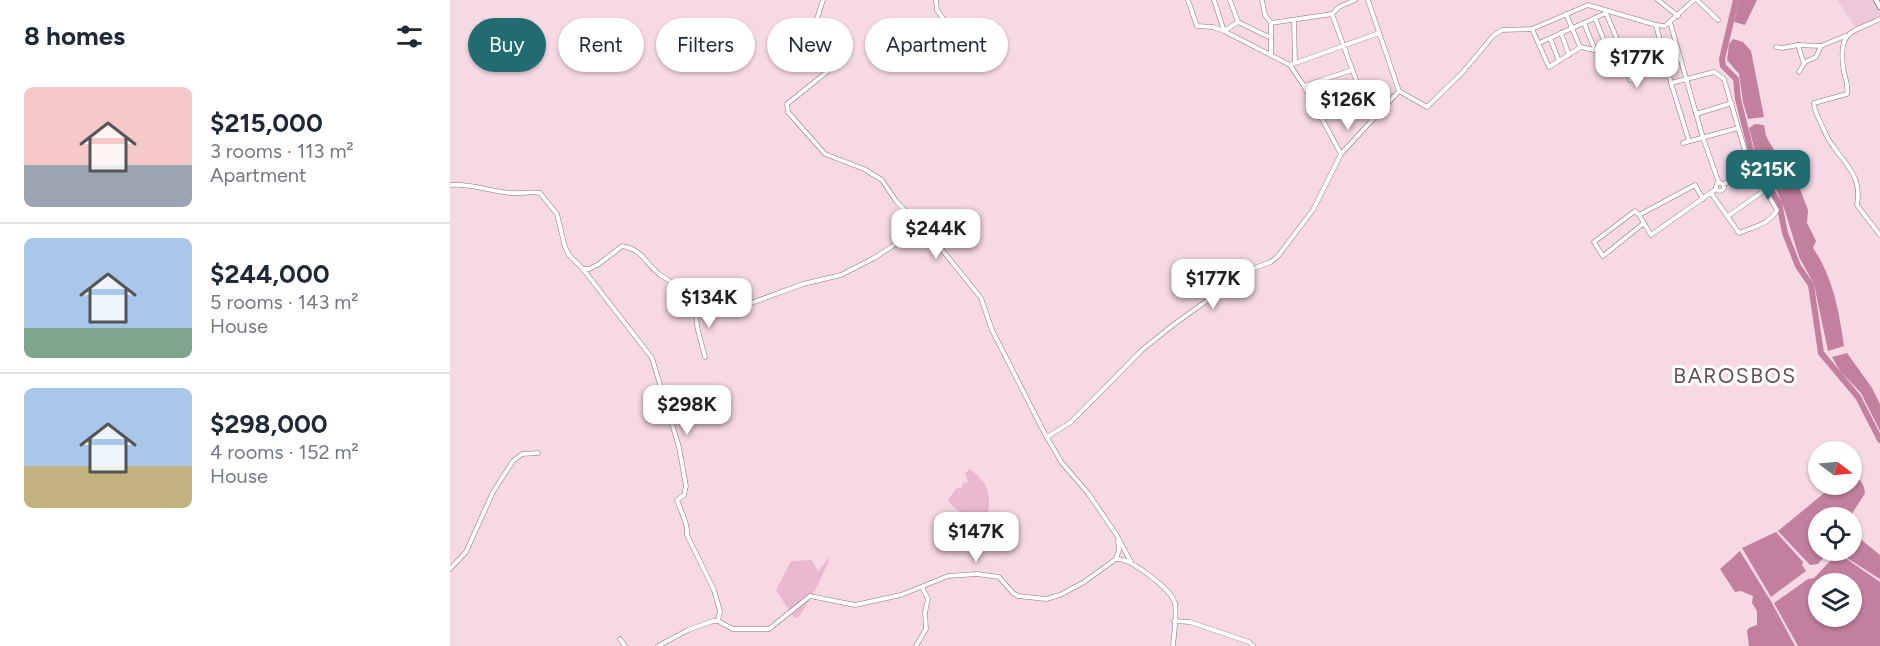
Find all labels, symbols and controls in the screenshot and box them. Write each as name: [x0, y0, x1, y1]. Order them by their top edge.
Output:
chip: Buy: [468, 18, 546, 72]
chip: Rent: [558, 18, 644, 72]
chip: Filters: [656, 18, 755, 72]
chip: New: [767, 18, 853, 72]
chip: Apartment: [865, 18, 1008, 72]
text: 8 homes: [24, 20, 125, 52]
icon: filters: [393, 20, 426, 53]
pin: $177K: [1595, 38, 1679, 89]
text: $177K: [1609, 45, 1665, 69]
pin: $126K: [1306, 80, 1390, 131]
text: $126K: [1320, 87, 1376, 111]
text: $215,000: [210, 107, 323, 139]
icon: home: [72, 111, 144, 183]
text: 3 rooms · 113 m²: [210, 139, 354, 163]
pin: $215K: [1726, 150, 1810, 201]
text: $215K: [1740, 157, 1796, 181]
text: Apartment: [210, 163, 307, 187]
pin: $244K: [894, 209, 978, 260]
text: $244K: [905, 216, 967, 240]
text: $244,000: [210, 258, 330, 290]
pin: $177K: [1171, 259, 1255, 310]
icon: home: [72, 262, 144, 334]
text: $177K: [1185, 266, 1241, 290]
pin: $134K: [667, 278, 751, 329]
text: $134K: [681, 285, 737, 309]
text: 5 rooms · 143 m²: [210, 290, 358, 314]
text: House: [210, 314, 268, 338]
district label: BAROSBOS: [1673, 363, 1797, 388]
pin: $298K: [645, 385, 729, 436]
text: $298K: [657, 392, 717, 416]
text: $298,000: [210, 408, 328, 440]
icon: home: [72, 412, 144, 484]
text: 4 rooms · 152 m²: [210, 440, 359, 464]
north arrow: [1808, 441, 1862, 495]
map controls: [1808, 441, 1862, 627]
text: House: [210, 464, 268, 488]
button: locate: [1808, 507, 1862, 561]
pin: $147K: [934, 512, 1018, 563]
text: $147K: [948, 519, 1004, 543]
button: layers: [1808, 573, 1862, 627]

